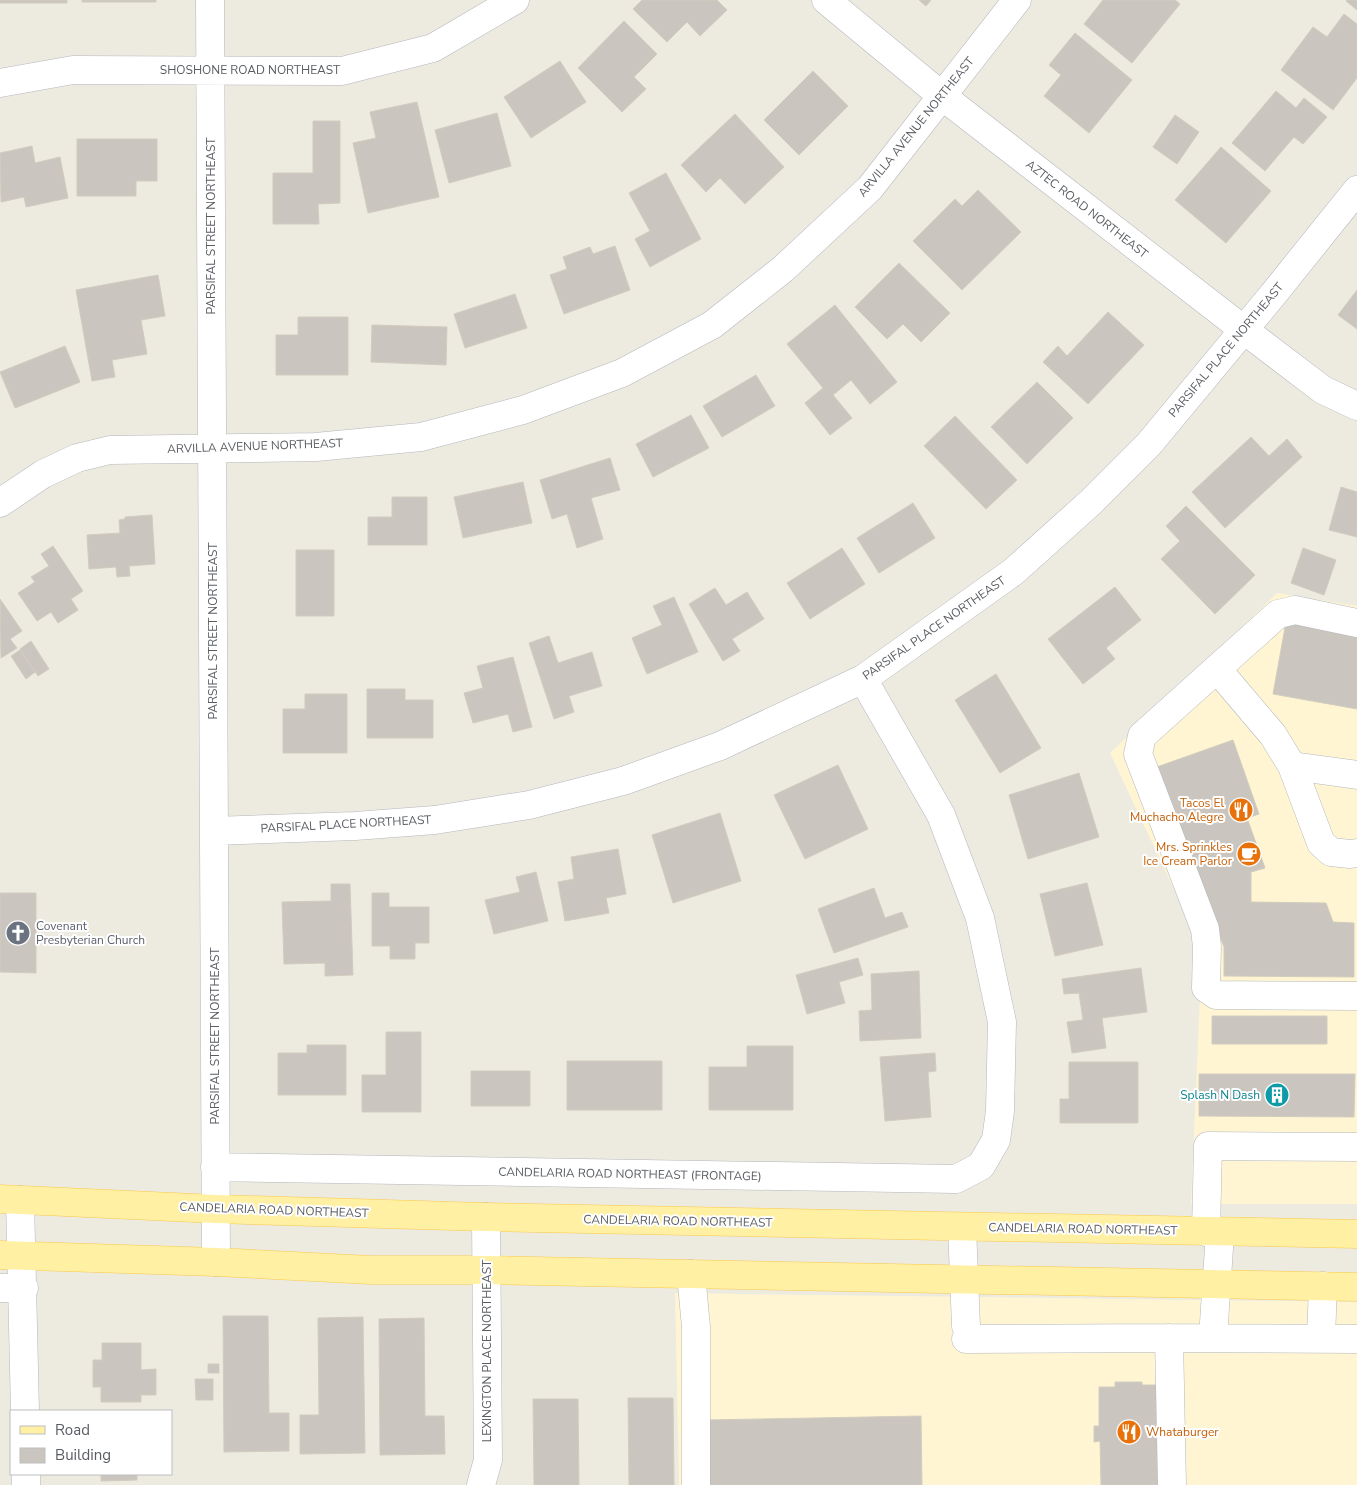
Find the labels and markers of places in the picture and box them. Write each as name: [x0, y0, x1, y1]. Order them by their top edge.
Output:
place label: Tacos El Muchacho Alegre: [1130, 795, 1224, 825]
restaurant icon: Tacos El Muchacho Alegre: [1228, 797, 1254, 823]
place label: Mrs. Sprinkles Ice Cream Parlor: [1143, 839, 1233, 869]
cafe icon: Mrs. Sprinkles Ice Cream Parlor: [1236, 841, 1262, 867]
place label: Covenant Presbyterian Church: [36, 918, 145, 948]
church icon: Covenant Presbyterian Church: [5, 920, 31, 946]
building icon: Splash N Dash: [1264, 1082, 1290, 1108]
place label: Splash N Dash: [1180, 1087, 1260, 1103]
restaurant icon: Whataburger: [1116, 1419, 1142, 1445]
place label: Whataburger: [1146, 1424, 1219, 1440]

